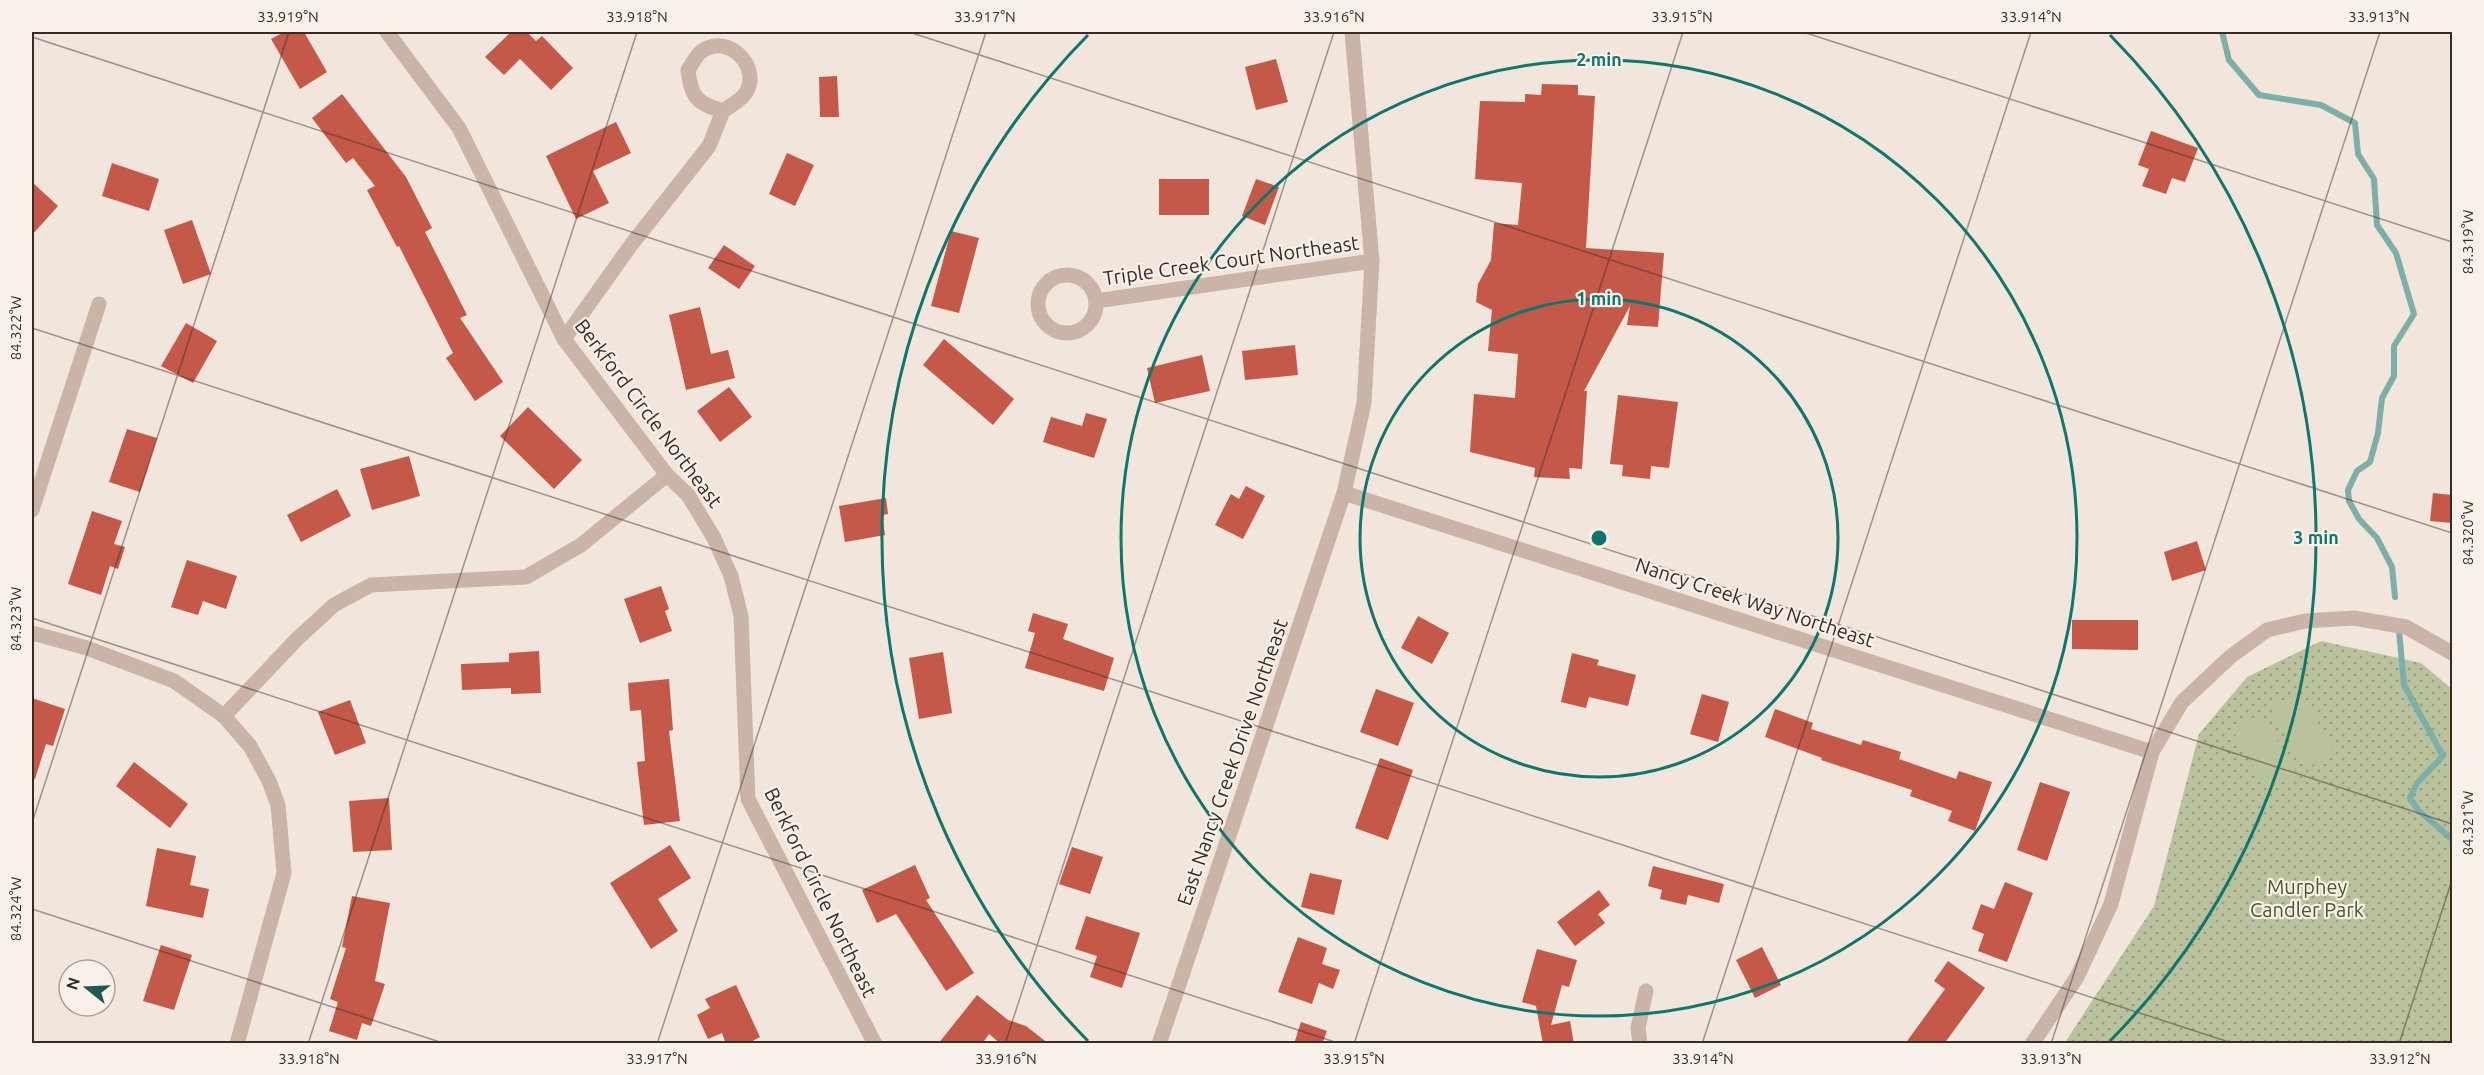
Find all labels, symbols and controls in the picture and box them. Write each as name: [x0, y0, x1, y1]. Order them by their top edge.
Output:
text: 33.919°N: [257, 8, 319, 25]
text: 33.918°N: [606, 8, 668, 25]
text: 33.917°N: [954, 8, 1016, 25]
text: 33.916°N: [1303, 8, 1365, 25]
text: 33.915°N: [1651, 8, 1713, 25]
text: 33.914°N: [2000, 8, 2062, 25]
text: 33.913°N: [2348, 8, 2410, 25]
text: 2 min: [1576, 49, 1622, 69]
text: 84.319°W: [2459, 210, 2476, 274]
street label: Triple Creek Court Northeast: [1102, 231, 1361, 289]
text: 1 min: [1576, 288, 1622, 308]
text: 84.322°W: [7, 296, 24, 360]
street label: Berkford Circle Northeast: [571, 314, 728, 512]
text: 84.320°W: [2459, 501, 2476, 565]
text: 3 min: [2293, 527, 2339, 547]
centre of rings: [1589, 528, 1609, 548]
street label: Nancy Creek Way Northeast: [1633, 552, 1877, 652]
text: 84.323°W: [7, 587, 24, 651]
street label: East Nancy Creek Drive Northeast: [1172, 616, 1292, 908]
street label: Berkford Circle Northeast: [760, 784, 882, 1001]
text: 84.321°W: [2459, 791, 2476, 855]
park label: Murphey Candler Park: [2250, 875, 2364, 921]
text: 84.324°W: [7, 877, 24, 941]
north arrow: [57, 958, 117, 1018]
text: N: [62, 975, 83, 992]
text: 33.918°N: [278, 1050, 340, 1067]
text: 33.917°N: [626, 1050, 688, 1067]
text: 33.916°N: [975, 1050, 1037, 1067]
text: 33.915°N: [1323, 1050, 1385, 1067]
text: 33.914°N: [1672, 1050, 1734, 1067]
text: 33.913°N: [2020, 1050, 2082, 1067]
text: 33.912°N: [2369, 1050, 2431, 1067]

